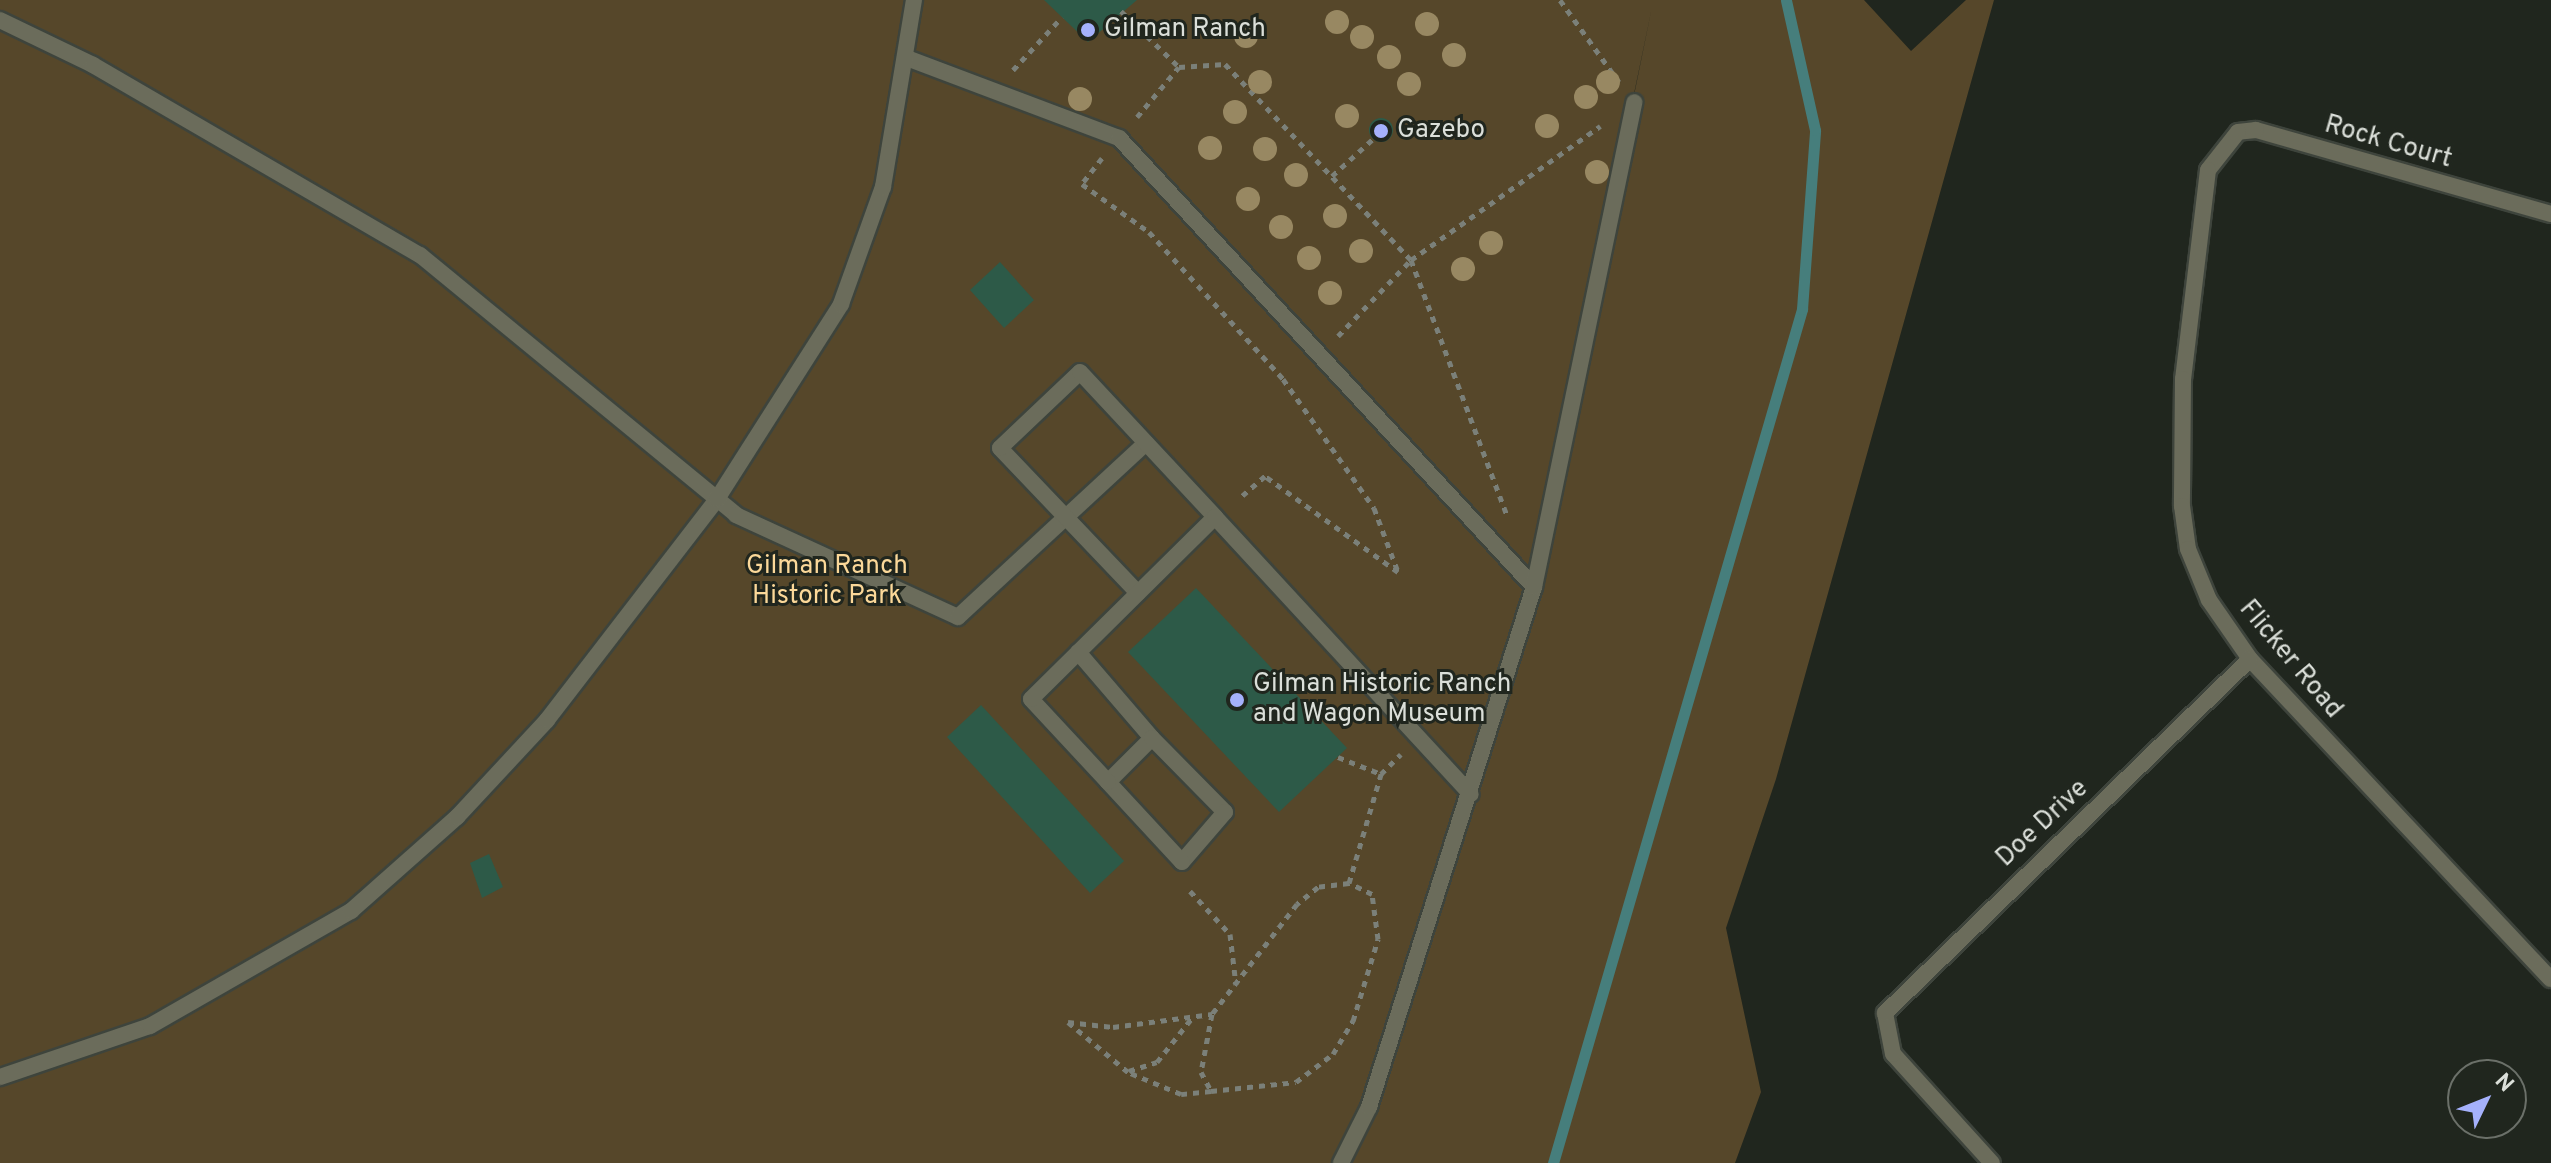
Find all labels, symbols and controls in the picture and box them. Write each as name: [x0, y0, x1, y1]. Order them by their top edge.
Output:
place label: Gilman Ranch: [1104, 14, 1266, 46]
marker: Gilman Ranch: [1079, 21, 1097, 39]
street label: Rock Court: [2321, 110, 2455, 176]
place label: Gazebo: [1397, 115, 1485, 147]
marker: Gazebo: [1372, 122, 1390, 140]
park label: Gilman Ranch Historic Park: [746, 551, 908, 612]
street label: Flicker Road: [2232, 595, 2348, 725]
place label: Gilman Historic Ranch and Wagon Museum: [1253, 669, 1511, 730]
marker: Gilman Historic Ranch and Wagon Museum: [1228, 691, 1246, 709]
street label: Doe Drive: [1991, 774, 2095, 874]
north arrow: [2447, 1059, 2527, 1139]
text: N: [2488, 1069, 2519, 1099]

